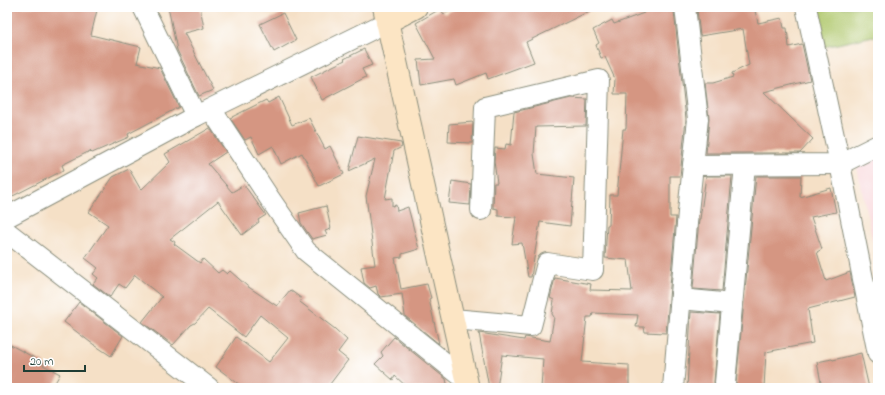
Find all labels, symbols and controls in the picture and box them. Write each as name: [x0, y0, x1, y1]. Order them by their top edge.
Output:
scale bar: [24, 347, 85, 373]
text: 20 m: [30, 353, 53, 371]

